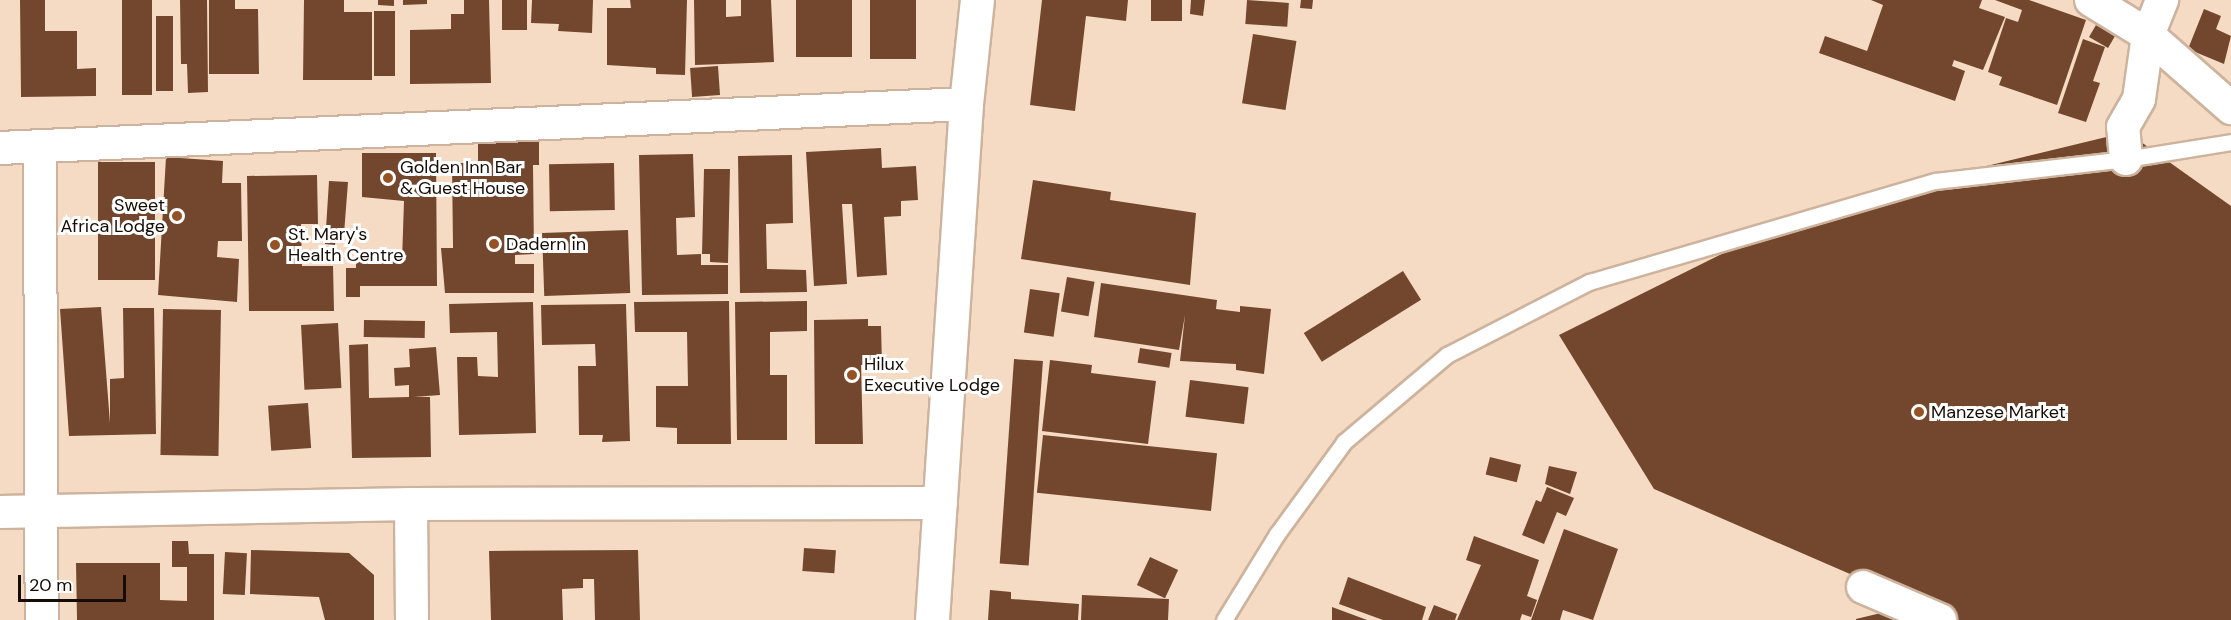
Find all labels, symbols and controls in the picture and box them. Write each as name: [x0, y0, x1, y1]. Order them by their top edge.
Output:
place label: Golden Inn Bar & Guest House: [400, 157, 525, 200]
marker: Golden Inn Bar & Guest House: [381, 171, 395, 185]
place label: Sweet Africa Lodge: [60, 195, 165, 238]
marker: Sweet Africa Lodge: [170, 209, 184, 223]
place label: St. Mary's Health Centre: [288, 224, 404, 266]
place label: Dadern in: [506, 233, 586, 255]
marker: St. Mary's Health Centre: [266, 236, 284, 254]
marker: Dadern in: [487, 237, 501, 251]
place label: Hilux Executive Lodge: [864, 354, 1000, 397]
marker: Hilux Executive Lodge: [845, 368, 859, 382]
place label: Manzese Market: [1931, 401, 2066, 423]
marker: Manzese Market: [1912, 405, 1926, 419]
scale bar: [21, 563, 129, 601]
text: 20 m: [29, 573, 72, 597]

